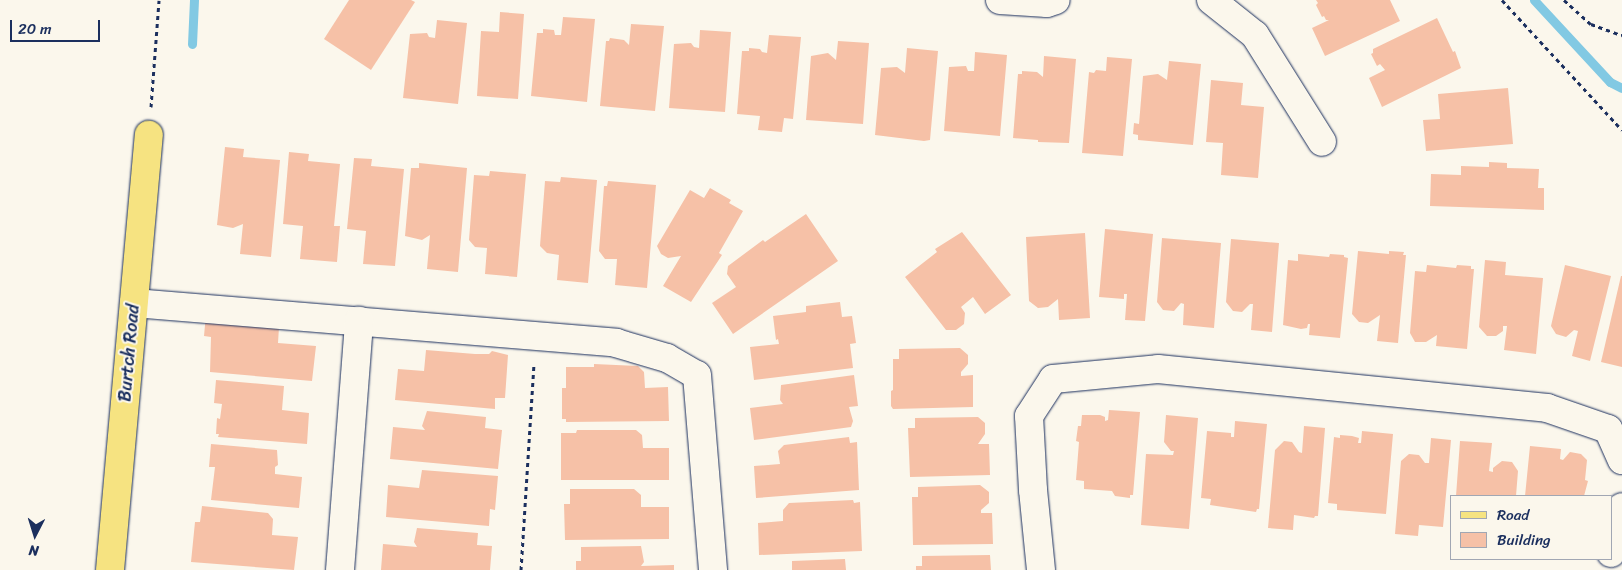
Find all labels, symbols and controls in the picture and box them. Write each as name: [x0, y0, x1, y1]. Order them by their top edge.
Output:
scale bar: [12, 10, 102, 42]
text: 20 m: [18, 16, 52, 42]
street label: Burtch Road: [114, 303, 144, 403]
legend: [1450, 495, 1612, 560]
text: Road: [1497, 502, 1529, 528]
north arrow: [10, 510, 60, 560]
text: Building: [1497, 527, 1551, 553]
text: N: [28, 538, 40, 563]

